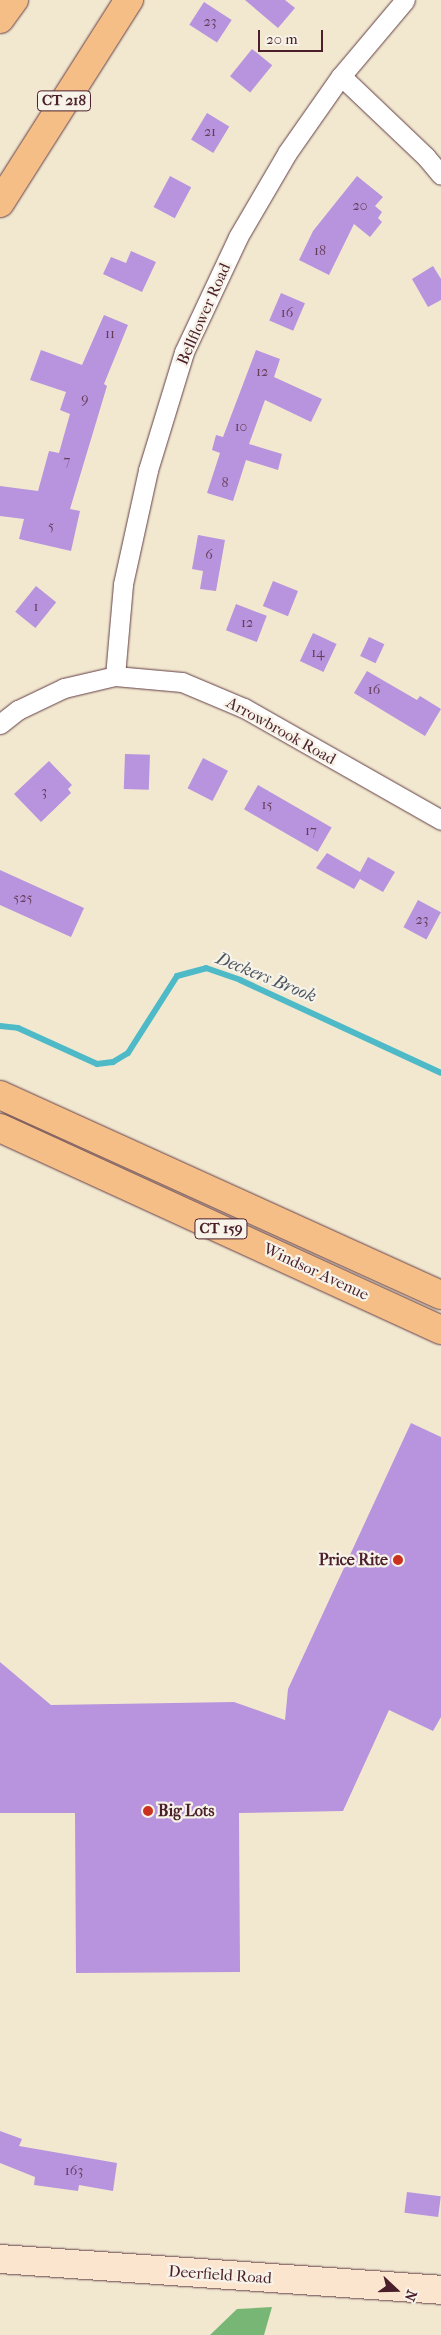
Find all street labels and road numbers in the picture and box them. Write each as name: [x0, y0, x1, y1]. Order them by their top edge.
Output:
road number: CT 218: [36, 88, 92, 114]
street label: Bellflower Road: [173, 260, 235, 368]
street label: Arrowbrook Road: [223, 693, 339, 769]
road number: CT 159: [194, 1216, 248, 1242]
street label: Windsor Avenue: [260, 1239, 372, 1305]
street label: Deerfield Road: [168, 2262, 272, 2288]

